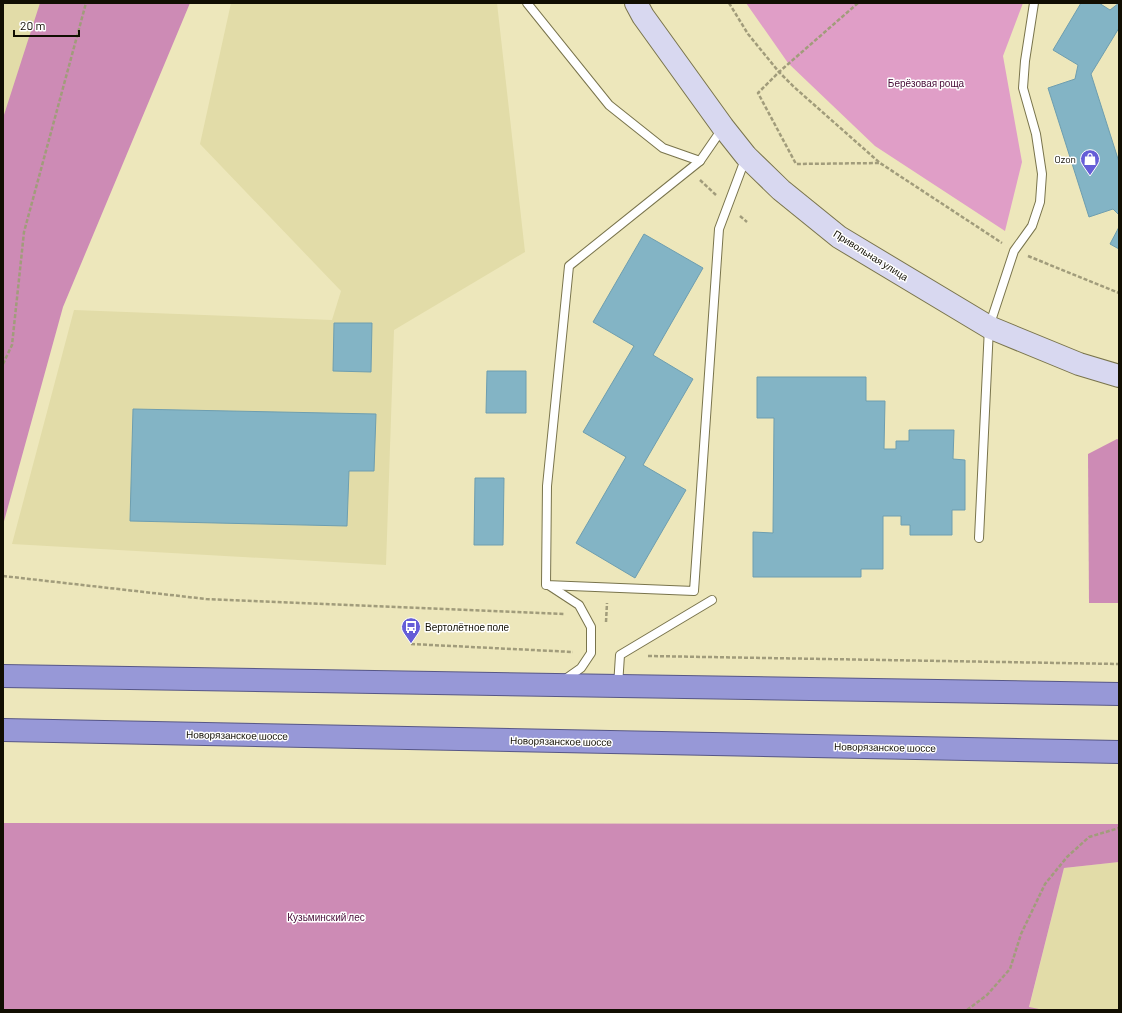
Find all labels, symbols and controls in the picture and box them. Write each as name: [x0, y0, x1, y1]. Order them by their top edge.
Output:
scale bar: [14, 12, 79, 38]
text: 20 m: [20, 18, 46, 32]
park label: Берёзовая роща: [888, 77, 965, 89]
shop icon: Ozon: [1079, 148, 1101, 176]
place label: Ozon: [1054, 153, 1076, 165]
street label: Привольная улица: [831, 227, 911, 283]
bus stop icon: Вертолётное поле: [400, 616, 422, 644]
place label: Вертолётное поле: [425, 621, 510, 633]
street label: Новорязанское шоссе: [186, 728, 288, 742]
street label: Новорязанское шоссе: [510, 734, 612, 748]
street label: Новорязанское шоссе: [834, 740, 936, 754]
park label: Кузьминский лес: [287, 911, 365, 923]

